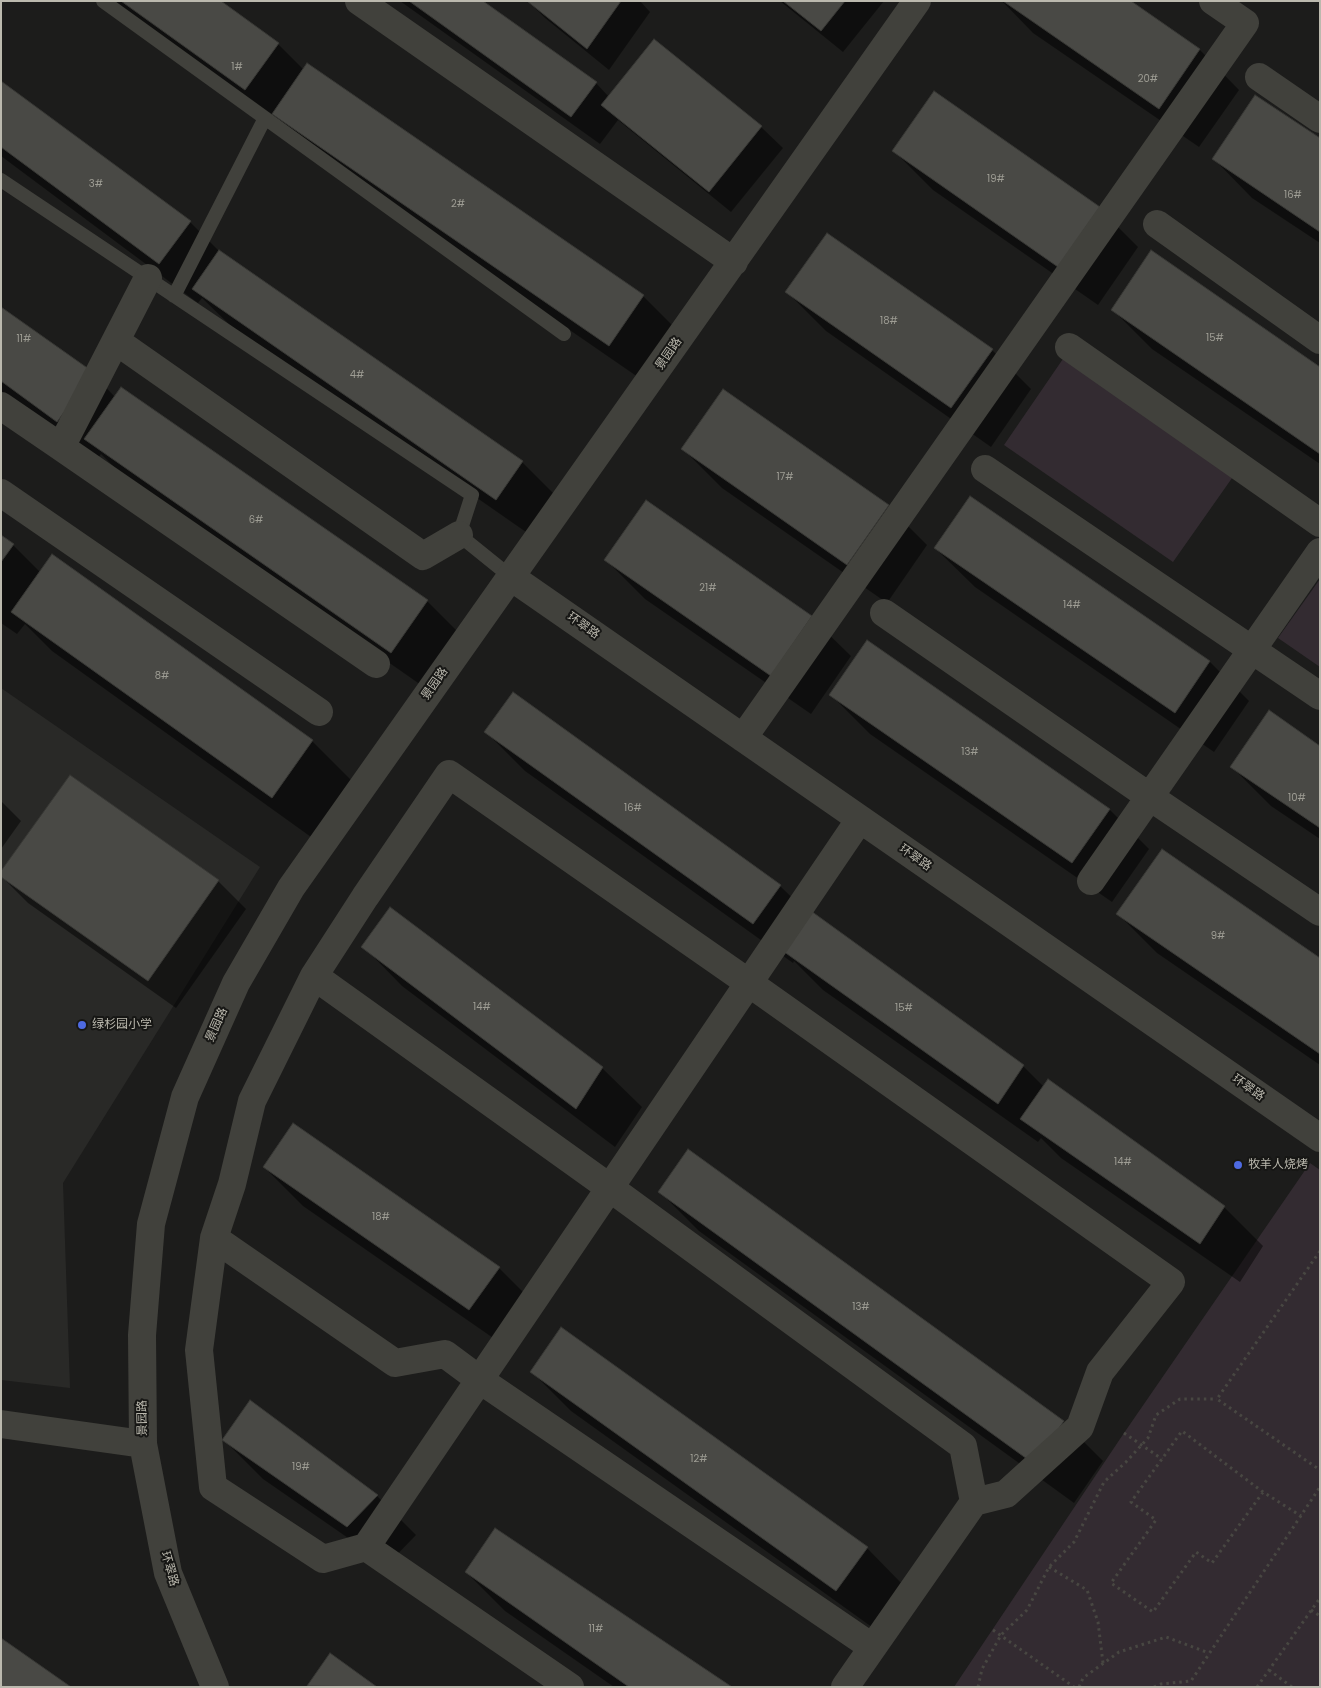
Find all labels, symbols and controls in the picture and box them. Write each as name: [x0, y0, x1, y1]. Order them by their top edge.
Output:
house number: 1#: [231, 61, 243, 73]
house number: 20#: [1138, 73, 1158, 85]
house number: 19#: [987, 173, 1005, 185]
house number: 3#: [89, 178, 103, 190]
house number: 16#: [1284, 189, 1302, 201]
house number: 2#: [451, 198, 465, 210]
house number: 18#: [880, 315, 898, 327]
house number: 15#: [1206, 332, 1224, 344]
house number: 11#: [17, 333, 31, 345]
street label: 景园路: [653, 335, 685, 373]
house number: 4#: [350, 369, 364, 381]
house number: 17#: [776, 471, 794, 483]
house number: 6#: [249, 514, 263, 526]
house number: 21#: [699, 582, 717, 594]
house number: 14#: [1063, 599, 1081, 611]
street label: 环翠路: [564, 610, 602, 642]
street label: 景园路: [419, 665, 451, 703]
house number: 8#: [155, 670, 169, 682]
house number: 13#: [961, 746, 979, 758]
house number: 10#: [1288, 792, 1306, 804]
house number: 16#: [624, 802, 642, 814]
street label: 环翠路: [896, 842, 934, 874]
house number: 9#: [1211, 930, 1225, 942]
house number: 14#: [473, 1001, 491, 1013]
house number: 15#: [895, 1002, 913, 1014]
street label: 景园路: [203, 1006, 231, 1044]
place label: 绿杉园小学: [92, 1018, 152, 1032]
marker: 绿杉园小学: [76, 1019, 88, 1031]
street label: 环翠路: [1229, 1072, 1267, 1104]
house number: 14#: [1114, 1156, 1132, 1168]
place label: 牧羊人烧烤: [1248, 1158, 1308, 1172]
marker: 牧羊人烧烤: [1232, 1159, 1244, 1171]
house number: 18#: [372, 1211, 390, 1223]
house number: 13#: [852, 1301, 870, 1313]
street label: 景园路: [135, 1400, 151, 1436]
house number: 12#: [690, 1453, 708, 1465]
house number: 19#: [292, 1461, 310, 1473]
street label: 环翠路: [157, 1550, 181, 1588]
house number: 11#: [589, 1623, 603, 1635]

